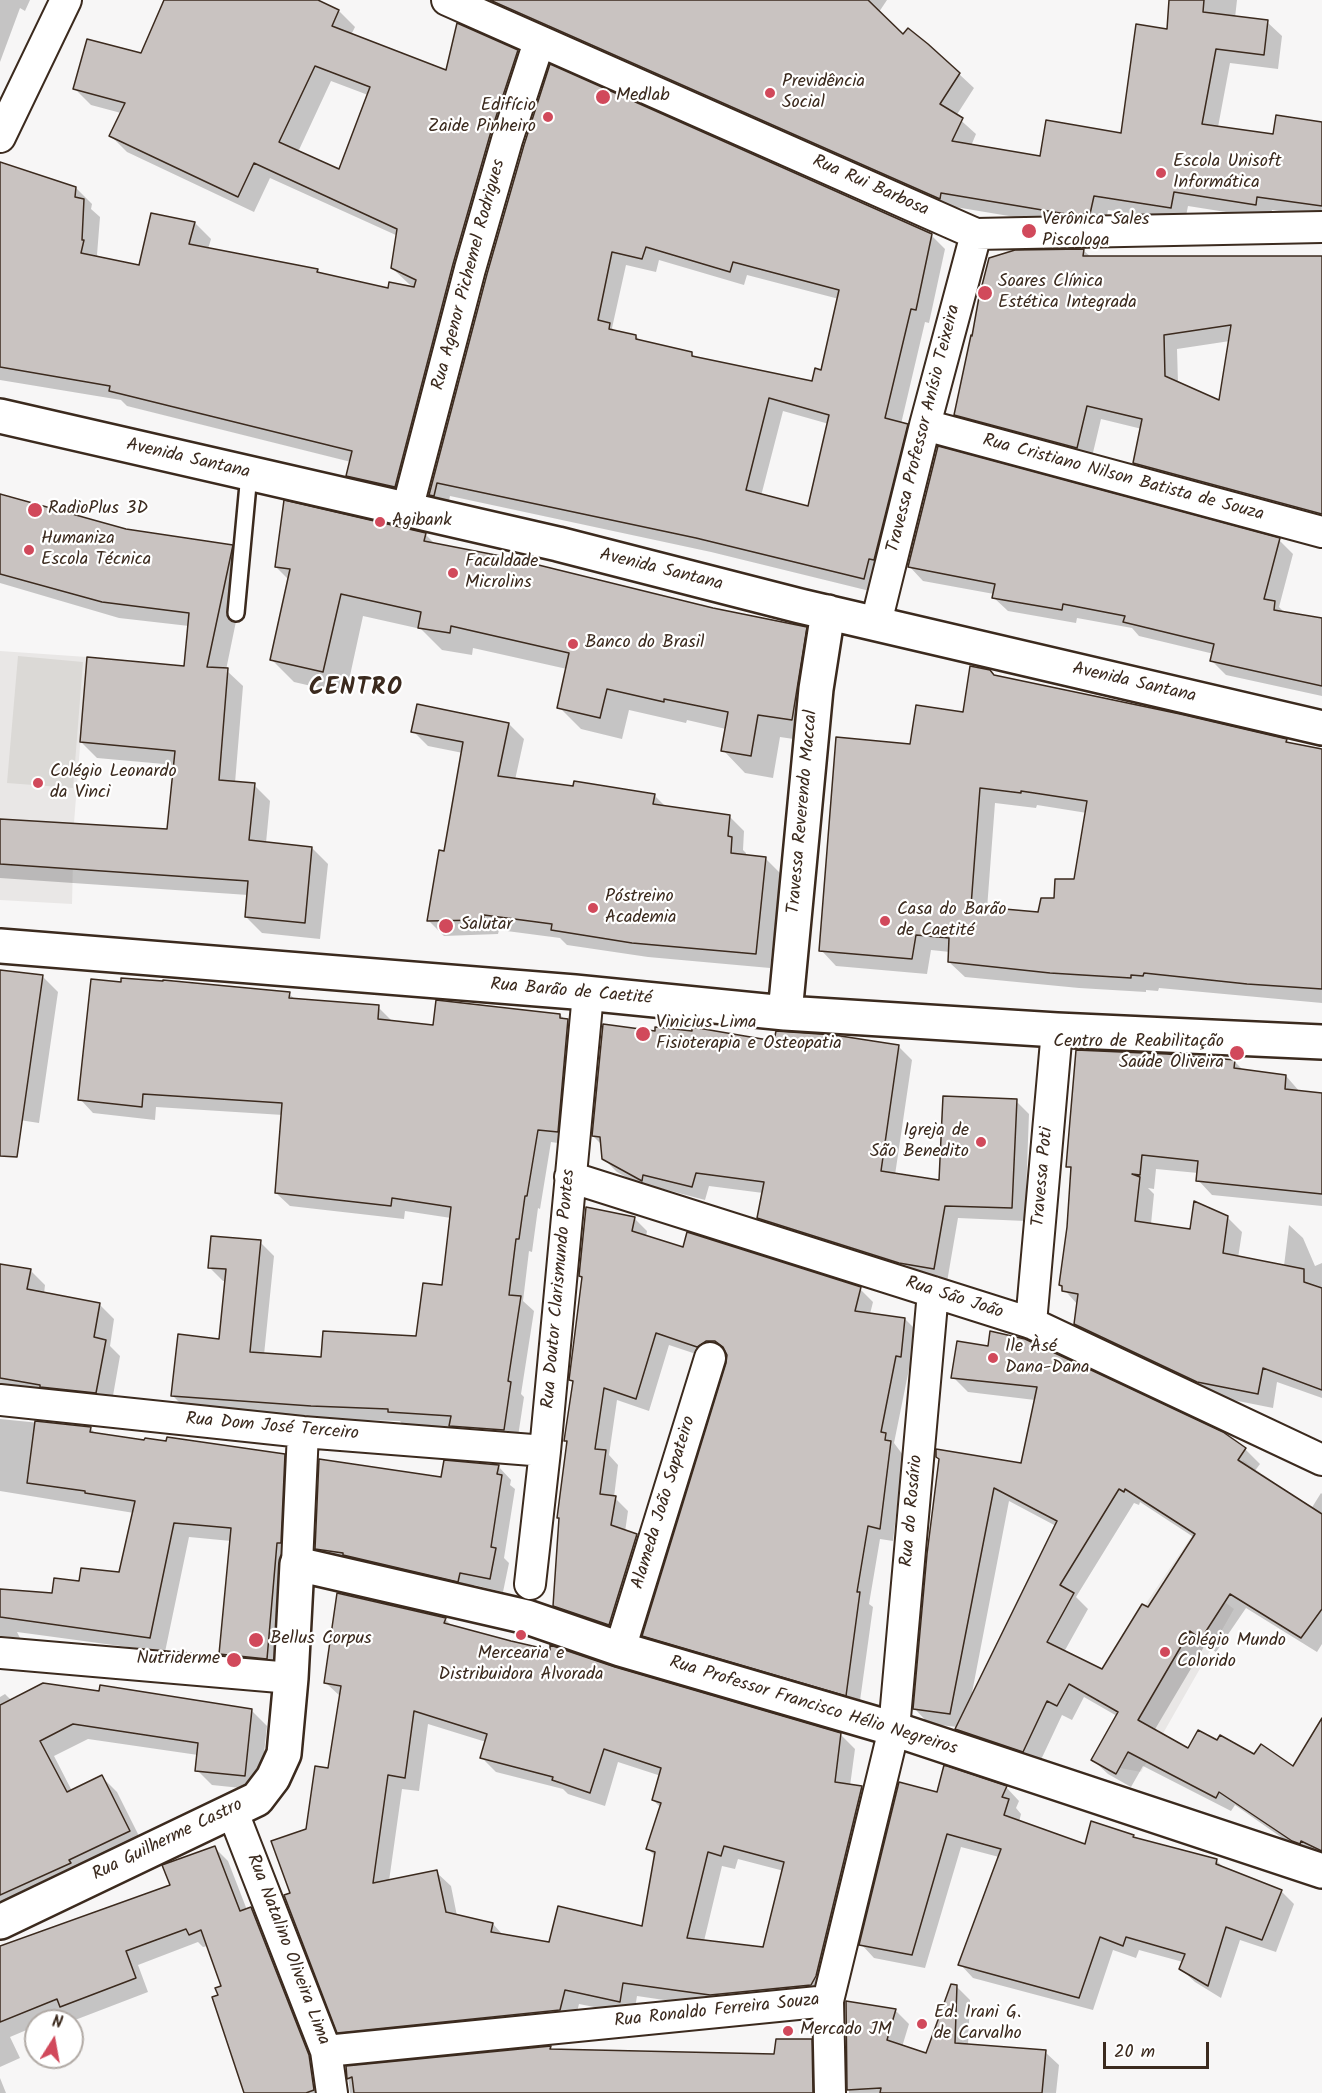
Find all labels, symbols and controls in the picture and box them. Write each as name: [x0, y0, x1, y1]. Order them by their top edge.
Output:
place label: Previdência Social: [782, 72, 865, 115]
place label: Medlab: [616, 86, 670, 108]
marker: Previdência Social: [763, 86, 777, 100]
marker: Medlab: [594, 88, 612, 106]
place label: Edifício Zaide Pinheiro: [428, 96, 536, 138]
marker: Edifício Zaide Pinheiro: [541, 110, 555, 124]
street label: Rua Rui Barbosa: [808, 152, 932, 222]
place label: Escola Unisoft Informática: [1173, 152, 1282, 195]
street label: Rua Agenor Pichemel Rodrigues: [429, 157, 511, 393]
marker: Escola Unisoft Informática: [1154, 166, 1168, 180]
place label: Verônica Sales Piscologa: [1042, 210, 1149, 252]
marker: Verônica Sales Piscologa: [1020, 222, 1038, 240]
place label: Soares Clínica Estética Integrada: [998, 272, 1137, 314]
marker: Soares Clínica Estética Integrada: [976, 284, 994, 302]
street label: Travessa Professor Anísio Teixeira: [884, 303, 966, 555]
street label: Rua Cristiano Nilson Batista de Souza: [980, 431, 1266, 527]
street label: Avenida Santana: [124, 435, 252, 485]
place label: RadioPlus 3D: [48, 499, 148, 521]
marker: RadioPlus 3D: [26, 501, 44, 519]
place label: Agibank: [392, 511, 452, 533]
marker: Agibank: [373, 515, 387, 529]
place label: Humaniza Escola Técnica: [41, 529, 151, 572]
marker: Humaniza Escola Técnica: [22, 543, 36, 557]
street label: Avenida Santana: [597, 545, 725, 597]
place label: Faculdade Microlins: [465, 552, 538, 594]
marker: Faculdade Microlins: [446, 566, 460, 580]
place label: Banco do Brasil: [585, 633, 704, 655]
marker: Banco do Brasil: [566, 637, 580, 651]
street label: Avenida Santana: [1070, 659, 1198, 709]
district label: CENTRO: [309, 676, 403, 704]
street label: Travessa Reverendo Maccal: [784, 709, 824, 915]
place label: Colégio Leonardo da Vinci: [50, 762, 177, 804]
marker: Colégio Leonardo da Vinci: [31, 776, 45, 790]
place label: Póstreino Academia: [605, 887, 677, 930]
place label: Casa do Barão de Caetité: [897, 900, 1006, 942]
marker: Póstreino Academia: [586, 901, 600, 915]
marker: Casa do Barão de Caetité: [878, 914, 892, 928]
place label: Salutar: [460, 915, 512, 937]
marker: Salutar: [437, 917, 455, 935]
street label: Rua Barão de Caetité: [489, 975, 653, 1011]
place label: Vinicius Lima Fisioterapia e Osteopatia: [656, 1013, 842, 1056]
marker: Vinicius Lima Fisioterapia e Osteopatia: [634, 1025, 652, 1043]
place label: Centro de Reabilitação Saúde Oliveira: [1053, 1032, 1224, 1074]
marker: Centro de Reabilitação Saúde Oliveira: [1228, 1044, 1246, 1062]
place label: Igreja de São Benedito: [870, 1121, 969, 1164]
street label: Travessa Poti: [1029, 1126, 1059, 1228]
marker: Igreja de São Benedito: [974, 1135, 988, 1149]
street label: Rua Doutor Clarismundo Pontes: [539, 1168, 581, 1410]
street label: Rua São João: [902, 1273, 1006, 1325]
place label: Ile Àsé Dana-Dana: [1005, 1337, 1089, 1380]
marker: Ile Àsé Dana-Dana: [986, 1351, 1000, 1365]
street label: Rua Dom José Terceiro: [185, 1410, 359, 1446]
street label: Alameda João Sapateiro: [628, 1414, 702, 1592]
street label: Rua do Rosário: [897, 1454, 929, 1568]
marker: Mercearia e Distribuidora Alvorada: [514, 1628, 528, 1642]
place label: Bellus Corpus: [270, 1629, 372, 1651]
marker: Bellus Corpus: [247, 1631, 265, 1649]
place label: Colégio Mundo Colorido: [1177, 1631, 1286, 1674]
place label: Mercearia e Distribuidora Alvorada: [439, 1644, 603, 1686]
marker: Colégio Mundo Colorido: [1158, 1645, 1172, 1659]
place label: Nutriderme: [136, 1649, 220, 1671]
marker: Nutriderme: [225, 1651, 243, 1669]
street label: Rua Professor Francisco Hélio Negreiros: [666, 1653, 960, 1761]
street label: Rua Guilherme Castro: [89, 1795, 247, 1887]
street label: Rua Natalino Oliveira Lima: [241, 1851, 333, 2049]
street label: Rua Ronaldo Ferreira Souza: [613, 1990, 821, 2034]
place label: Ed. Irani G. de Carvalho: [934, 2003, 1022, 2046]
north arrow: [24, 2009, 84, 2069]
text: N: [50, 2010, 64, 2036]
marker: Ed. Irani G. de Carvalho: [915, 2017, 929, 2031]
place label: Mercado JM: [800, 2020, 892, 2042]
marker: Mercado JM: [781, 2024, 795, 2038]
scale bar: [1106, 2030, 1212, 2068]
text: 20 m: [1114, 2038, 1155, 2067]

